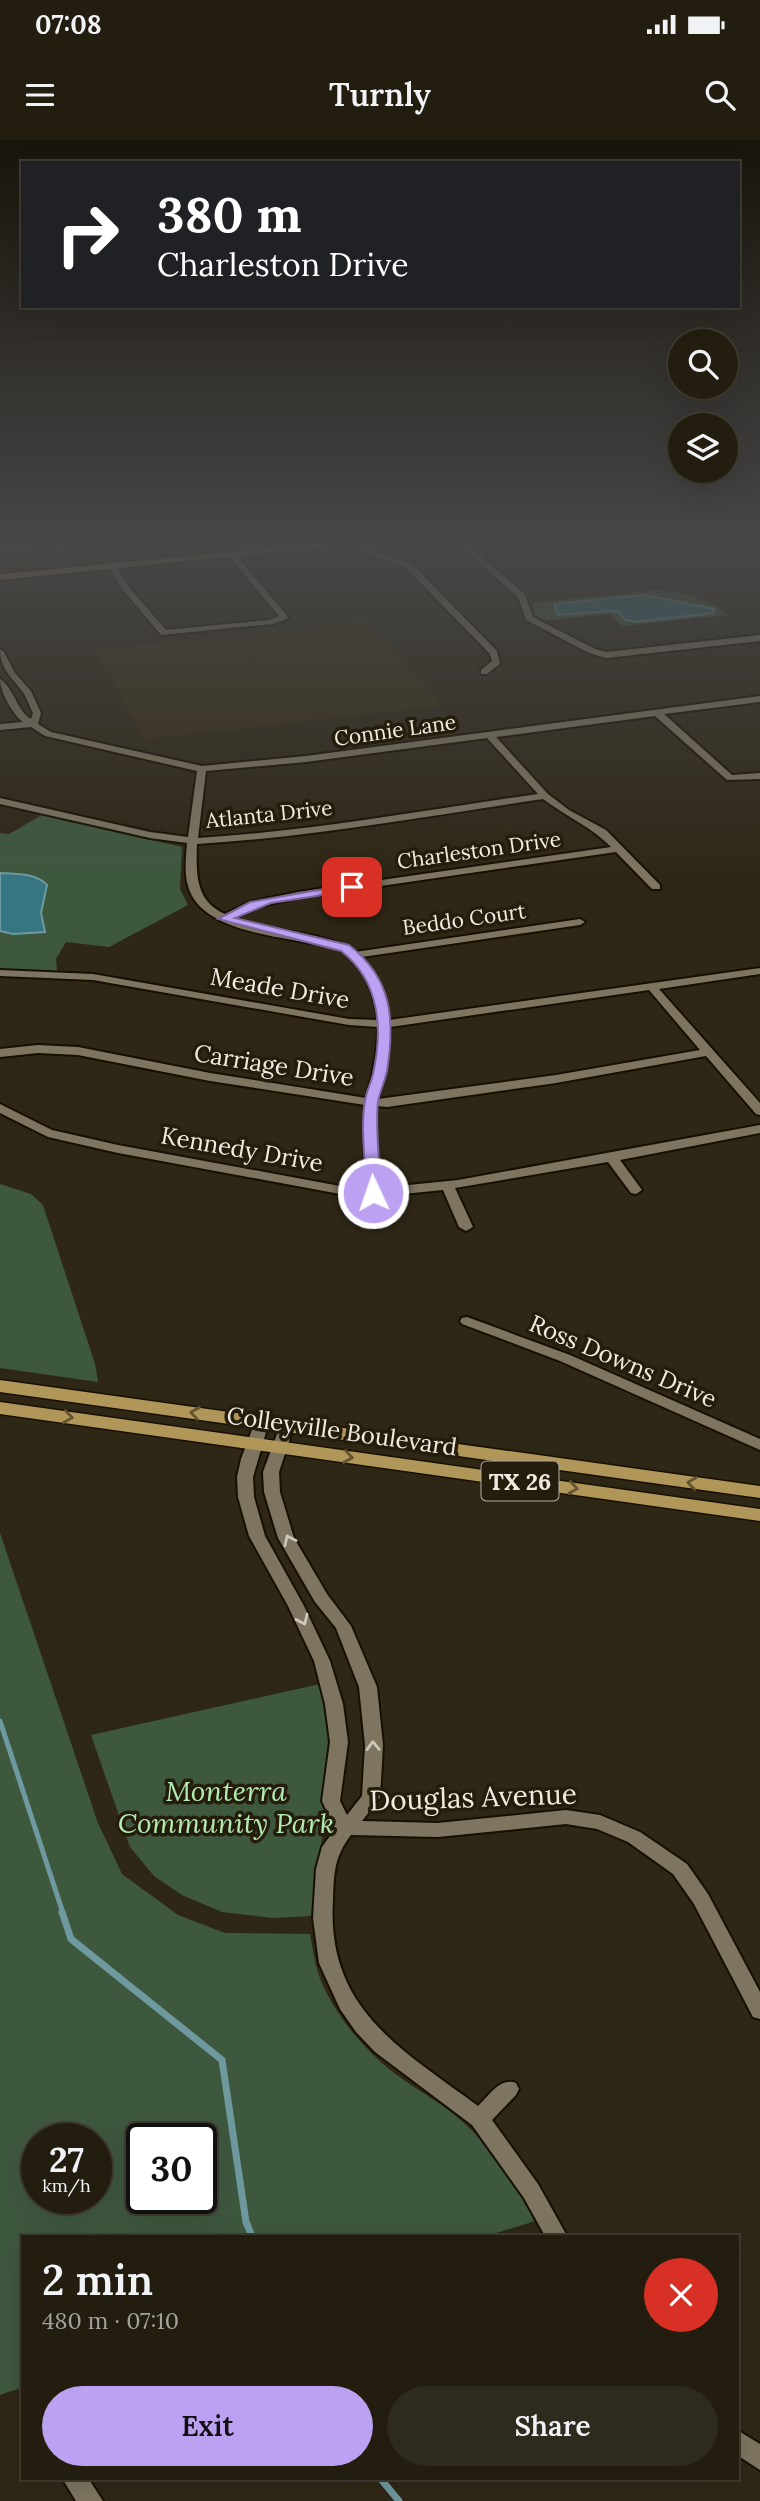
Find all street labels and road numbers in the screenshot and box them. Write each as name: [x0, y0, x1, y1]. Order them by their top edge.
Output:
street label: Connie Lane: [332, 708, 458, 752]
street label: Atlanta Drive: [203, 794, 334, 834]
street label: Charleston Drive: [395, 825, 563, 875]
street label: Beddo Court: [401, 897, 528, 941]
street label: Meade Drive: [208, 961, 352, 1015]
street label: Carriage Drive: [192, 1037, 356, 1093]
street label: Kennedy Drive: [158, 1119, 326, 1179]
street label: Ross Downs Drive: [525, 1308, 721, 1414]
street label: Colleyville Boulevard: [225, 1399, 459, 1463]
road number: TX 26: [482, 1462, 558, 1500]
street label: Douglas Avenue: [369, 1775, 577, 1819]

